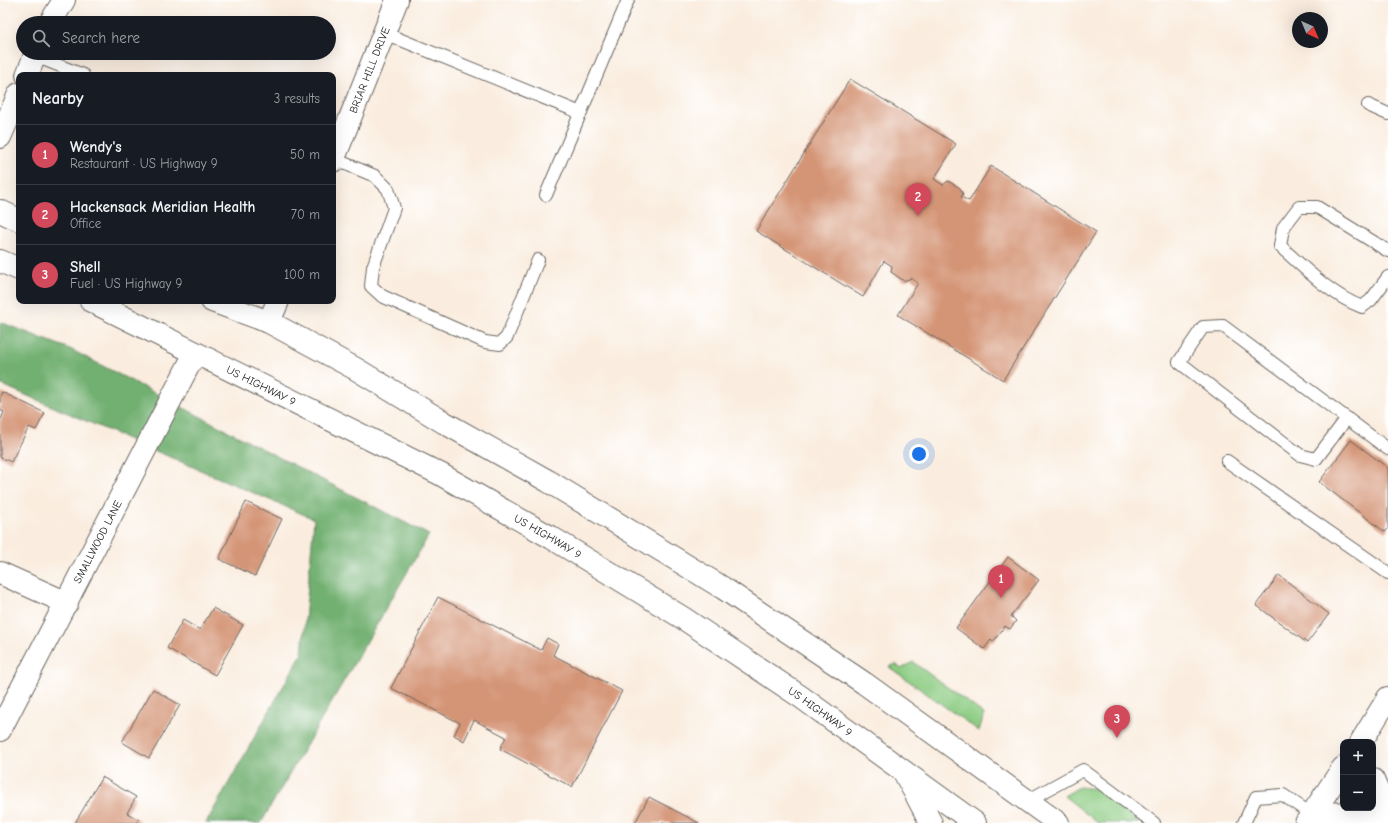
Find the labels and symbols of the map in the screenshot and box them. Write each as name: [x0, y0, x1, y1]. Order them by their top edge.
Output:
north arrow: [1292, 12, 1328, 48]
street label: BRIAR HILL DRIVE: [347, 25, 393, 115]
pin: 2: [905, 183, 931, 216]
street label: US HIGHWAY 9: [224, 363, 298, 409]
your location: [909, 444, 929, 464]
street label: SMALLWOOD LANE: [71, 498, 125, 586]
street label: US HIGHWAY 9: [512, 512, 584, 561]
pin: 1: [988, 565, 1014, 598]
street label: US HIGHWAY 9: [785, 684, 855, 739]
pin: 3: [1104, 705, 1130, 738]

